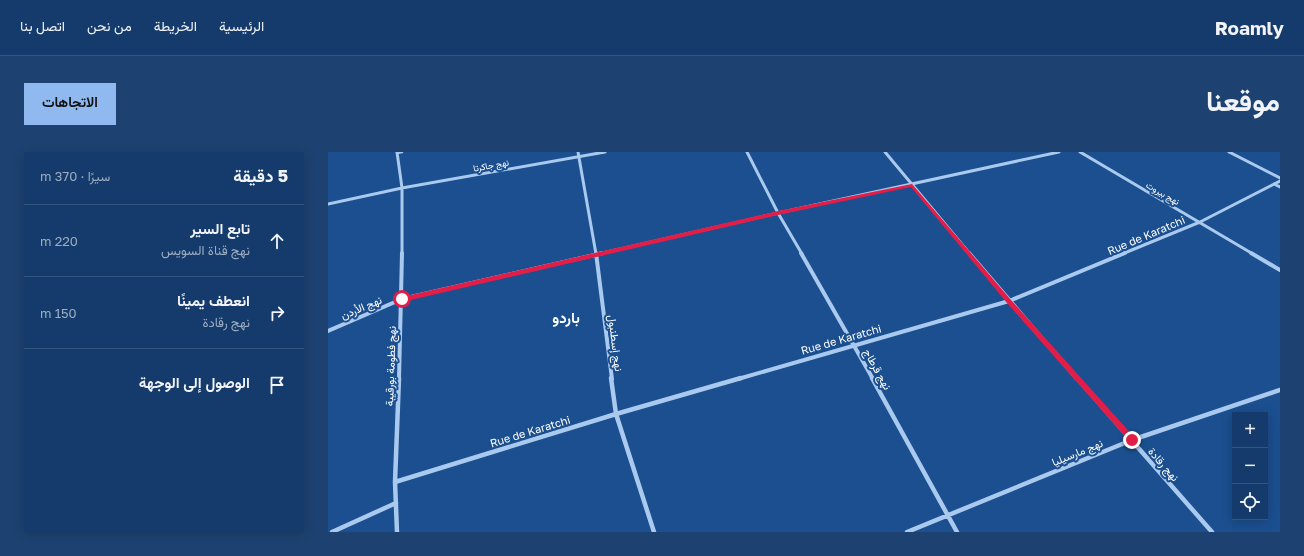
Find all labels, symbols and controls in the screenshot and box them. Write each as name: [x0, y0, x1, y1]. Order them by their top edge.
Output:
text: Roamly: [1215, 16, 1284, 39]
text: اتصل بنا: [20, 17, 65, 34]
text: من نحن: [87, 17, 132, 34]
text: الخريطة: [154, 17, 197, 34]
text: الرئيسية: [219, 17, 264, 34]
button: الاتجاهات: [24, 83, 116, 125]
text: موقعنا: [1206, 84, 1280, 117]
street label: نهج جاكرتا: [472, 156, 510, 175]
text: 5 دقيقة: [233, 165, 288, 186]
text: سيرًا · 370 m: [40, 168, 110, 184]
street label: نهج بيروت: [1144, 179, 1182, 208]
street label: Rue de Karatchi: [1105, 213, 1187, 257]
text: تابع السير: [190, 219, 250, 237]
icon: ahead: [266, 230, 288, 252]
text: 220 m: [40, 233, 78, 249]
text: نهج قناة السويس: [161, 242, 250, 258]
route start: [393, 290, 411, 308]
text: انعطف يمينًا: [177, 291, 250, 309]
street label: نهج الأردن: [339, 293, 384, 323]
icon: right: [266, 302, 288, 324]
text: 150 m: [40, 305, 77, 321]
district label: باردو: [552, 308, 580, 327]
text: نهج رقادة: [202, 314, 250, 330]
street label: نهج إسطنبول: [604, 314, 626, 372]
street label: Rue de Karatchi: [799, 321, 883, 357]
street label: نهج فطومة بورقيبة: [382, 326, 400, 406]
street label: نهج قرطاج: [860, 346, 895, 393]
text: الوصول إلى الوجهة: [139, 373, 250, 391]
icon: arrive: [266, 374, 288, 396]
map controls: [1232, 412, 1268, 520]
button: +: [1232, 412, 1268, 448]
street label: Rue de Karatchi: [488, 413, 572, 449]
route end: [1123, 431, 1141, 449]
street label: نهج مارسيليا: [1050, 436, 1105, 470]
street label: نهج رقادة: [1144, 445, 1182, 485]
button: −: [1232, 448, 1268, 484]
button: locate: [1232, 484, 1268, 520]

